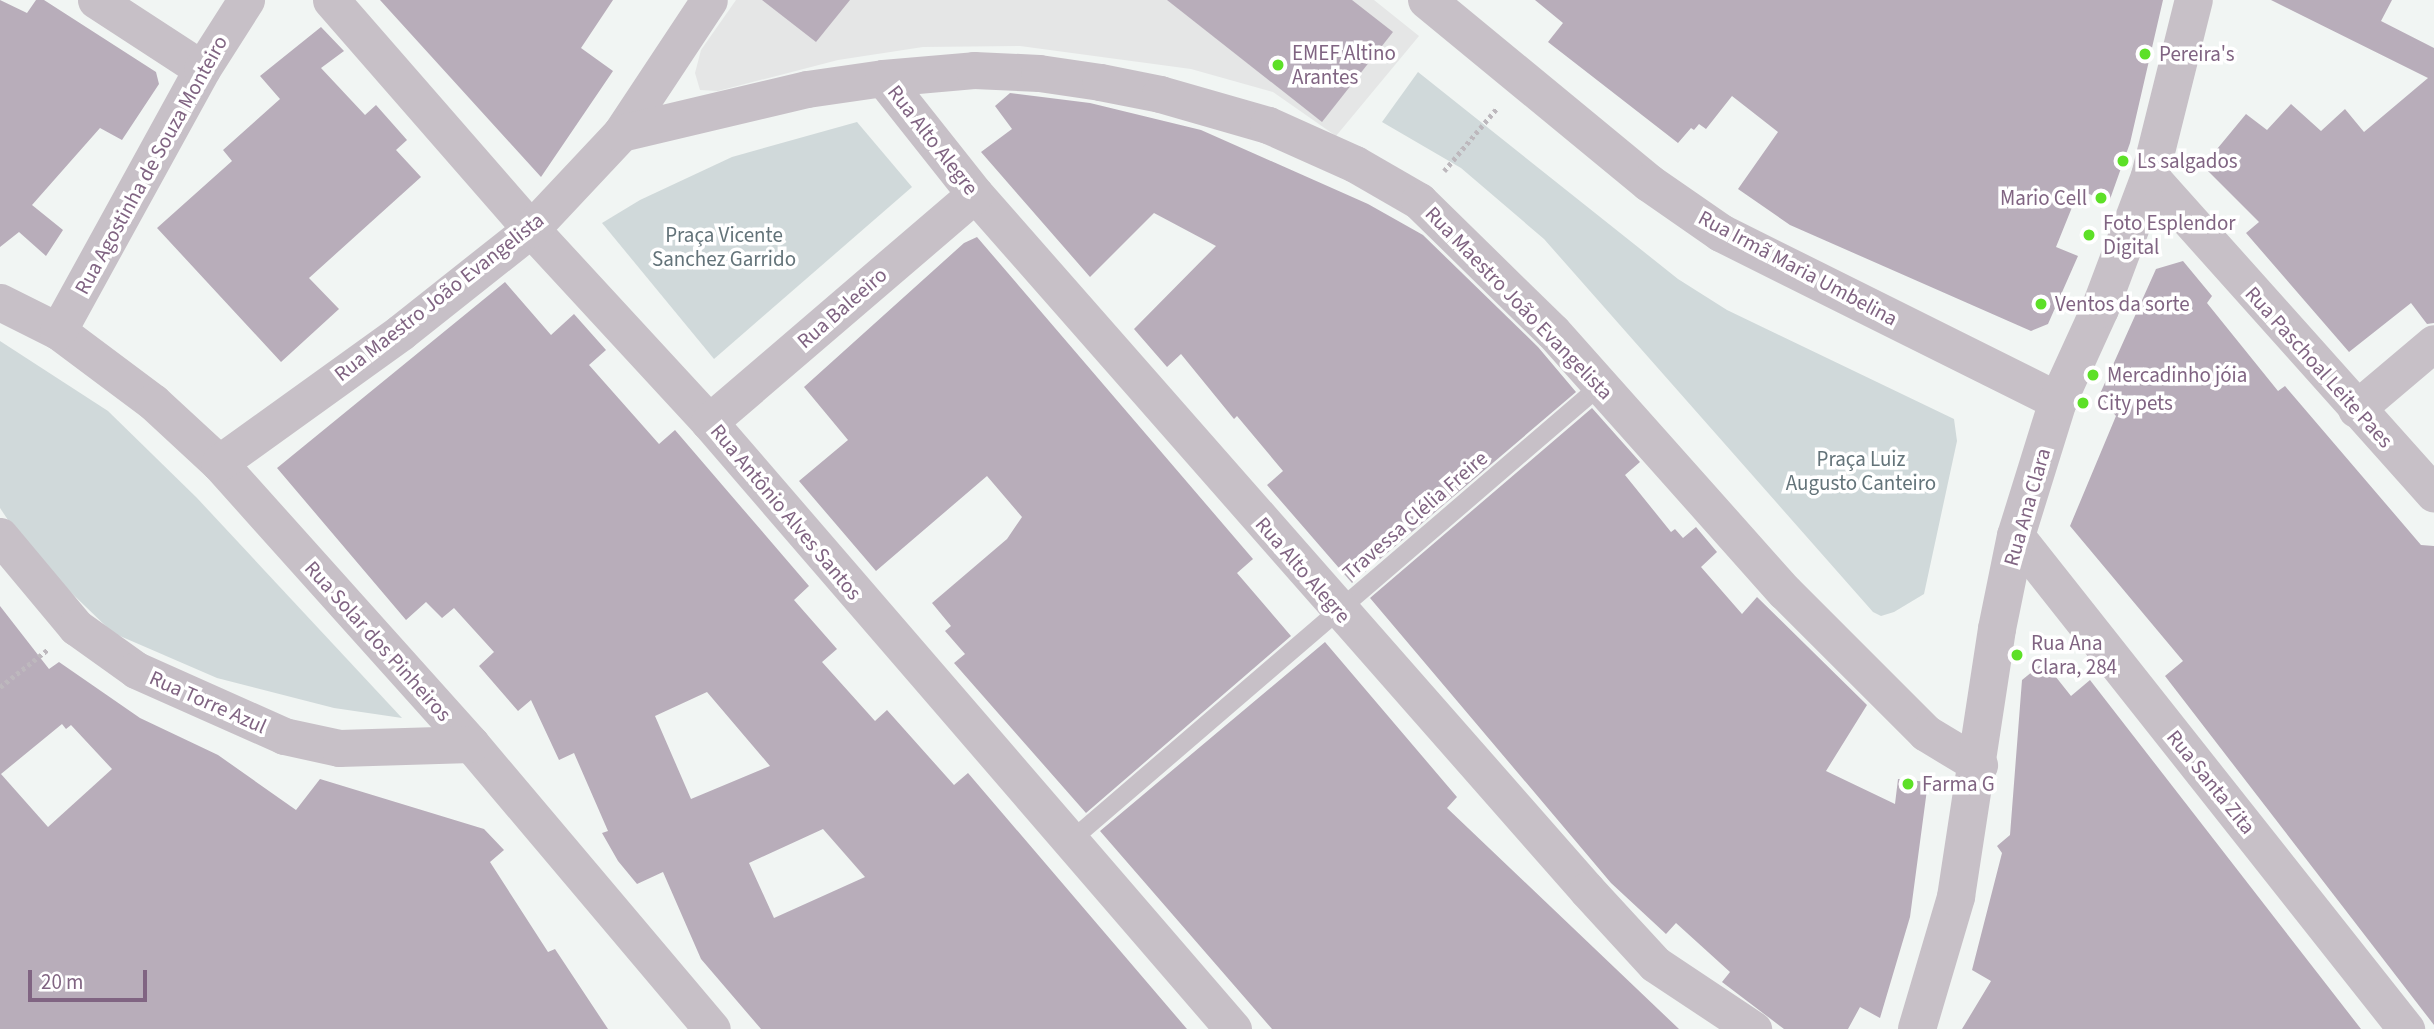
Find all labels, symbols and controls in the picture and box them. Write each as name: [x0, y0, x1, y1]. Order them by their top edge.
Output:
street label: Rua Agostinha de Souza Monteiro: [69, 31, 233, 299]
place label: EMEF Altino Arantes: [1292, 40, 1396, 90]
place label: Pereira's: [2159, 41, 2234, 67]
marker: Pereira's: [2137, 46, 2153, 62]
marker: EMEF Altino Arantes: [1270, 57, 1286, 73]
street label: Rua Alto Alegre: [882, 80, 984, 200]
place label: Ls salgados: [2137, 148, 2238, 174]
marker: Ls salgados: [2115, 153, 2131, 169]
place label: Mario Cell: [2000, 185, 2087, 211]
marker: Mario Cell: [2093, 190, 2109, 206]
street label: Rua Maestro João Evangelista: [1420, 201, 1618, 405]
street label: Rua Irmã Maria Umbelina: [1694, 205, 1902, 331]
street label: Rua Maestro João Evangelista: [329, 207, 549, 387]
place label: Foto Esplendor Digital: [2103, 210, 2236, 260]
park label: Praça Vicente Sanchez Garrido: [652, 222, 796, 272]
marker: Foto Esplendor Digital: [2081, 227, 2097, 243]
street label: Rua Baleeiro: [792, 262, 892, 354]
street label: Rua Paschoal Leite Paes: [2240, 281, 2398, 453]
place label: Ventos da sorte: [2055, 291, 2190, 317]
marker: Ventos da sorte: [2033, 296, 2049, 312]
place label: Mercadinho jóia: [2107, 362, 2247, 388]
marker: Mercadinho jóia: [2085, 367, 2101, 383]
place label: City pets: [2097, 390, 2173, 416]
marker: City pets: [2075, 395, 2091, 411]
street label: Rua Antônio Alves Santos: [705, 419, 867, 605]
street label: Travessa Clélia Freire: [1338, 445, 1492, 585]
street label: Rua Ana Clara: [1998, 445, 2056, 569]
park label: Praça Luiz Augusto Canteiro: [1786, 446, 1936, 496]
street label: Rua Alto Alegre: [1250, 512, 1356, 628]
street label: Rua Solar dos Pinheiros: [299, 556, 457, 726]
place label: Rua Ana Clara, 284: [2031, 630, 2117, 680]
marker: Rua Ana Clara, 284: [2009, 647, 2025, 663]
street label: Rua Torre Azul: [146, 665, 270, 739]
street label: Rua Santa Zita: [2161, 725, 2261, 839]
place label: Farma G: [1922, 771, 1995, 797]
marker: Farma G: [1900, 776, 1916, 792]
scale bar: [32, 956, 150, 1000]
text: 20 m: [41, 967, 83, 997]

